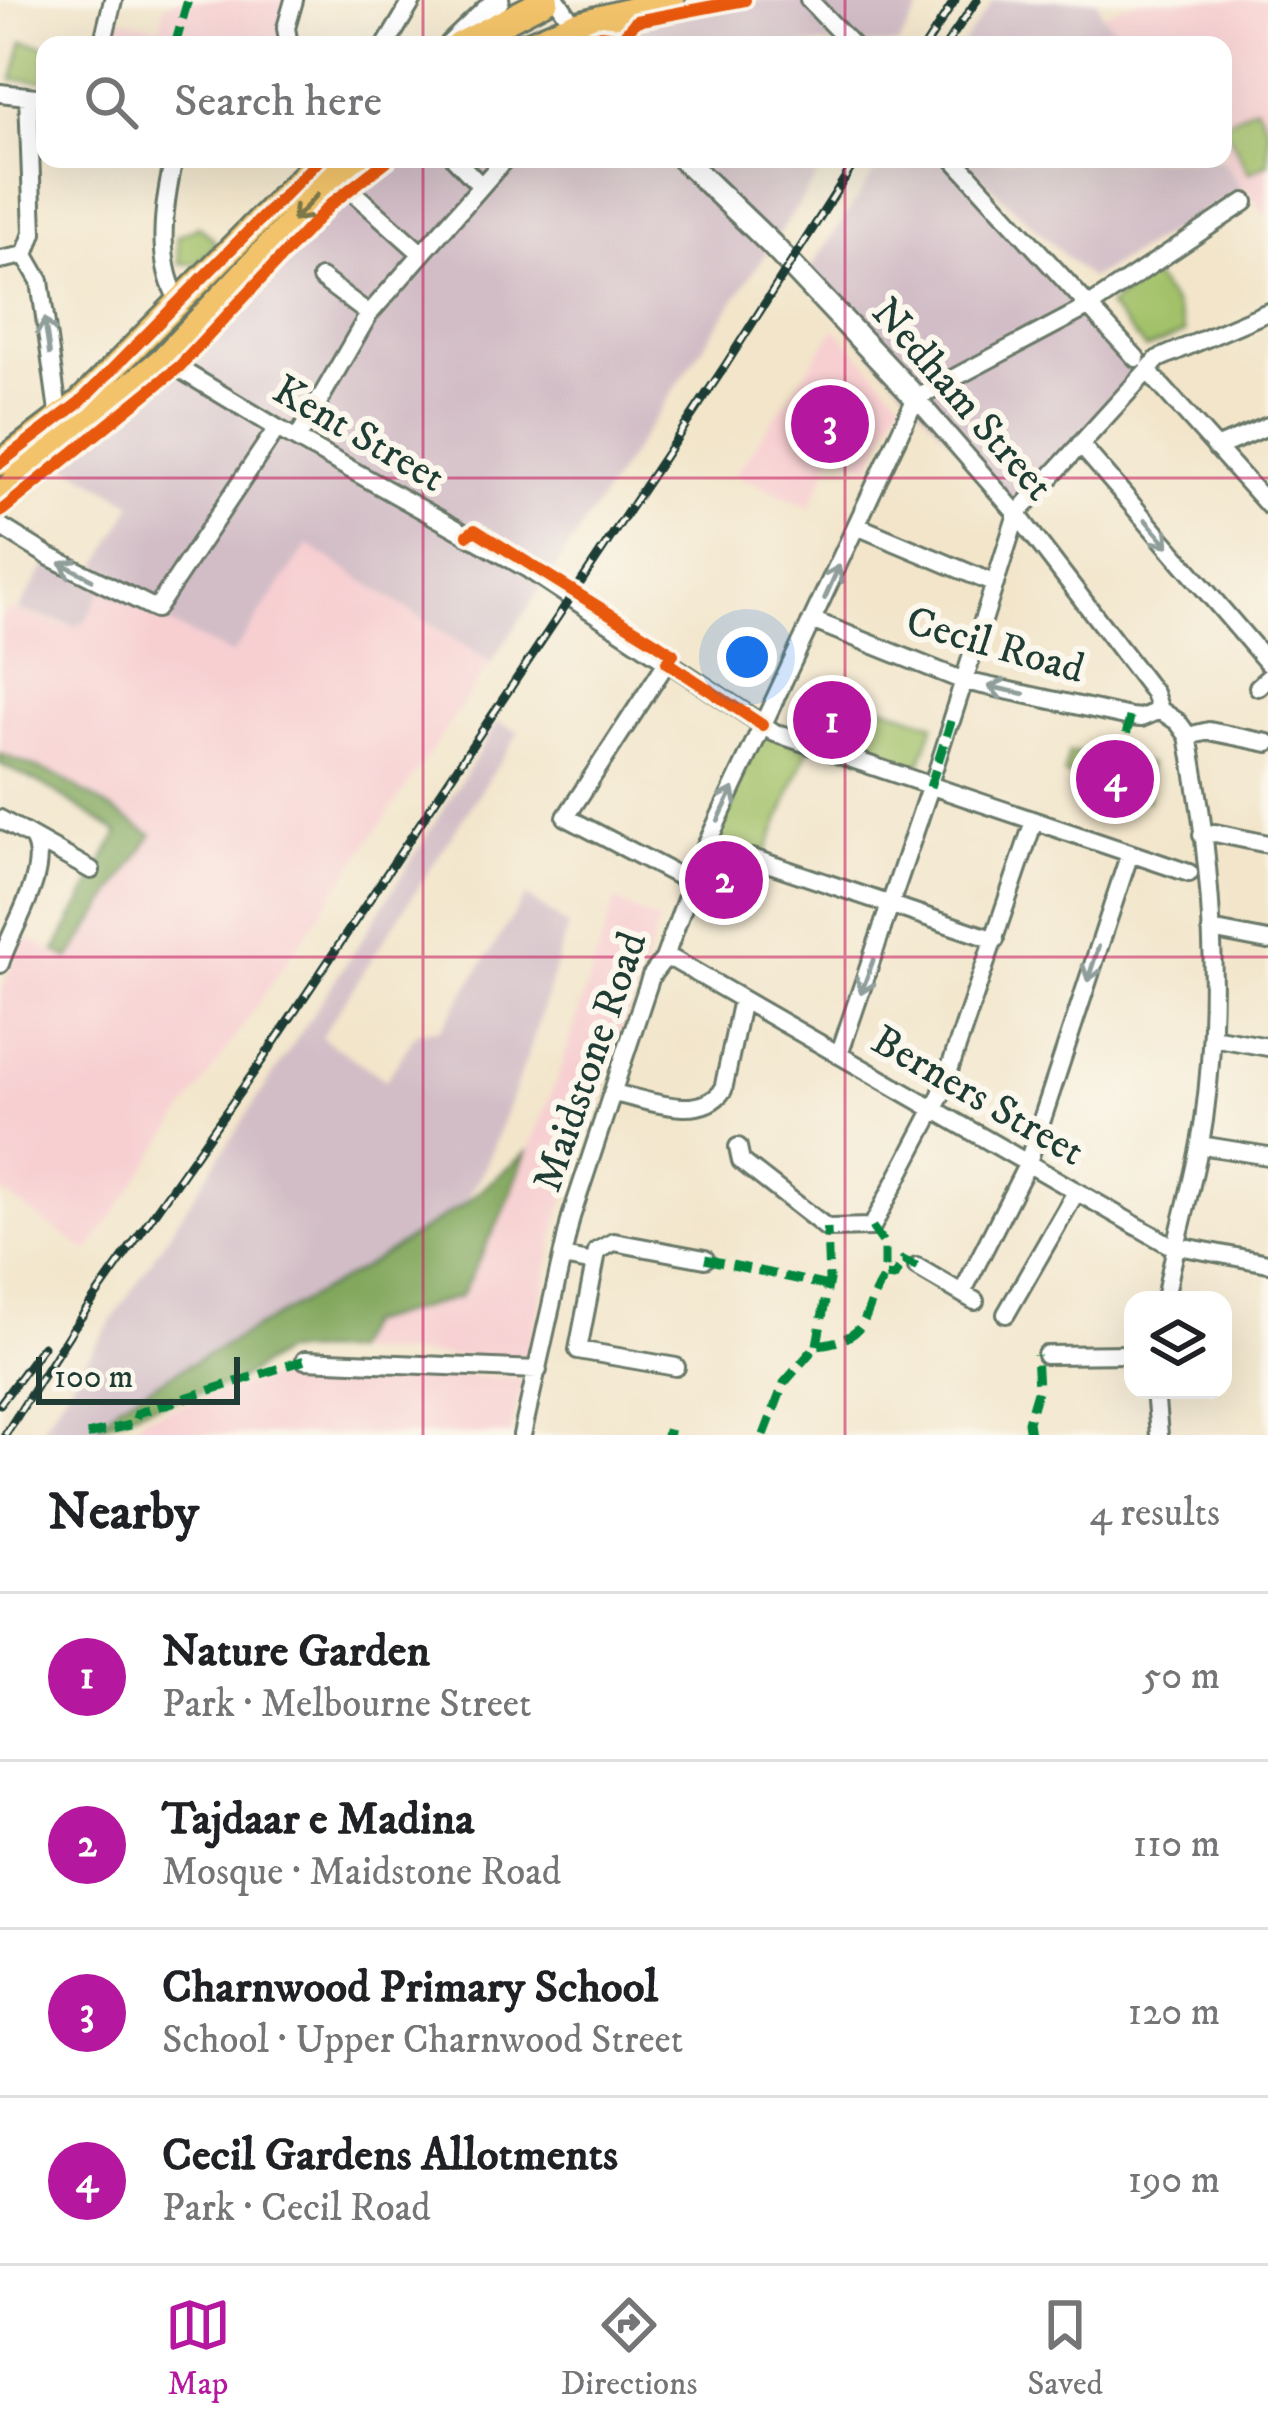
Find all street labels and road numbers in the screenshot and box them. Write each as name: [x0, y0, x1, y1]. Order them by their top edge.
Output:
street label: Nedham Street: [860, 288, 1064, 512]
street label: Kent Street: [263, 365, 454, 505]
street label: Cecil Road: [900, 596, 1090, 696]
street label: Maidstone Road: [522, 925, 660, 1199]
street label: Berners Street: [862, 1015, 1093, 1178]

